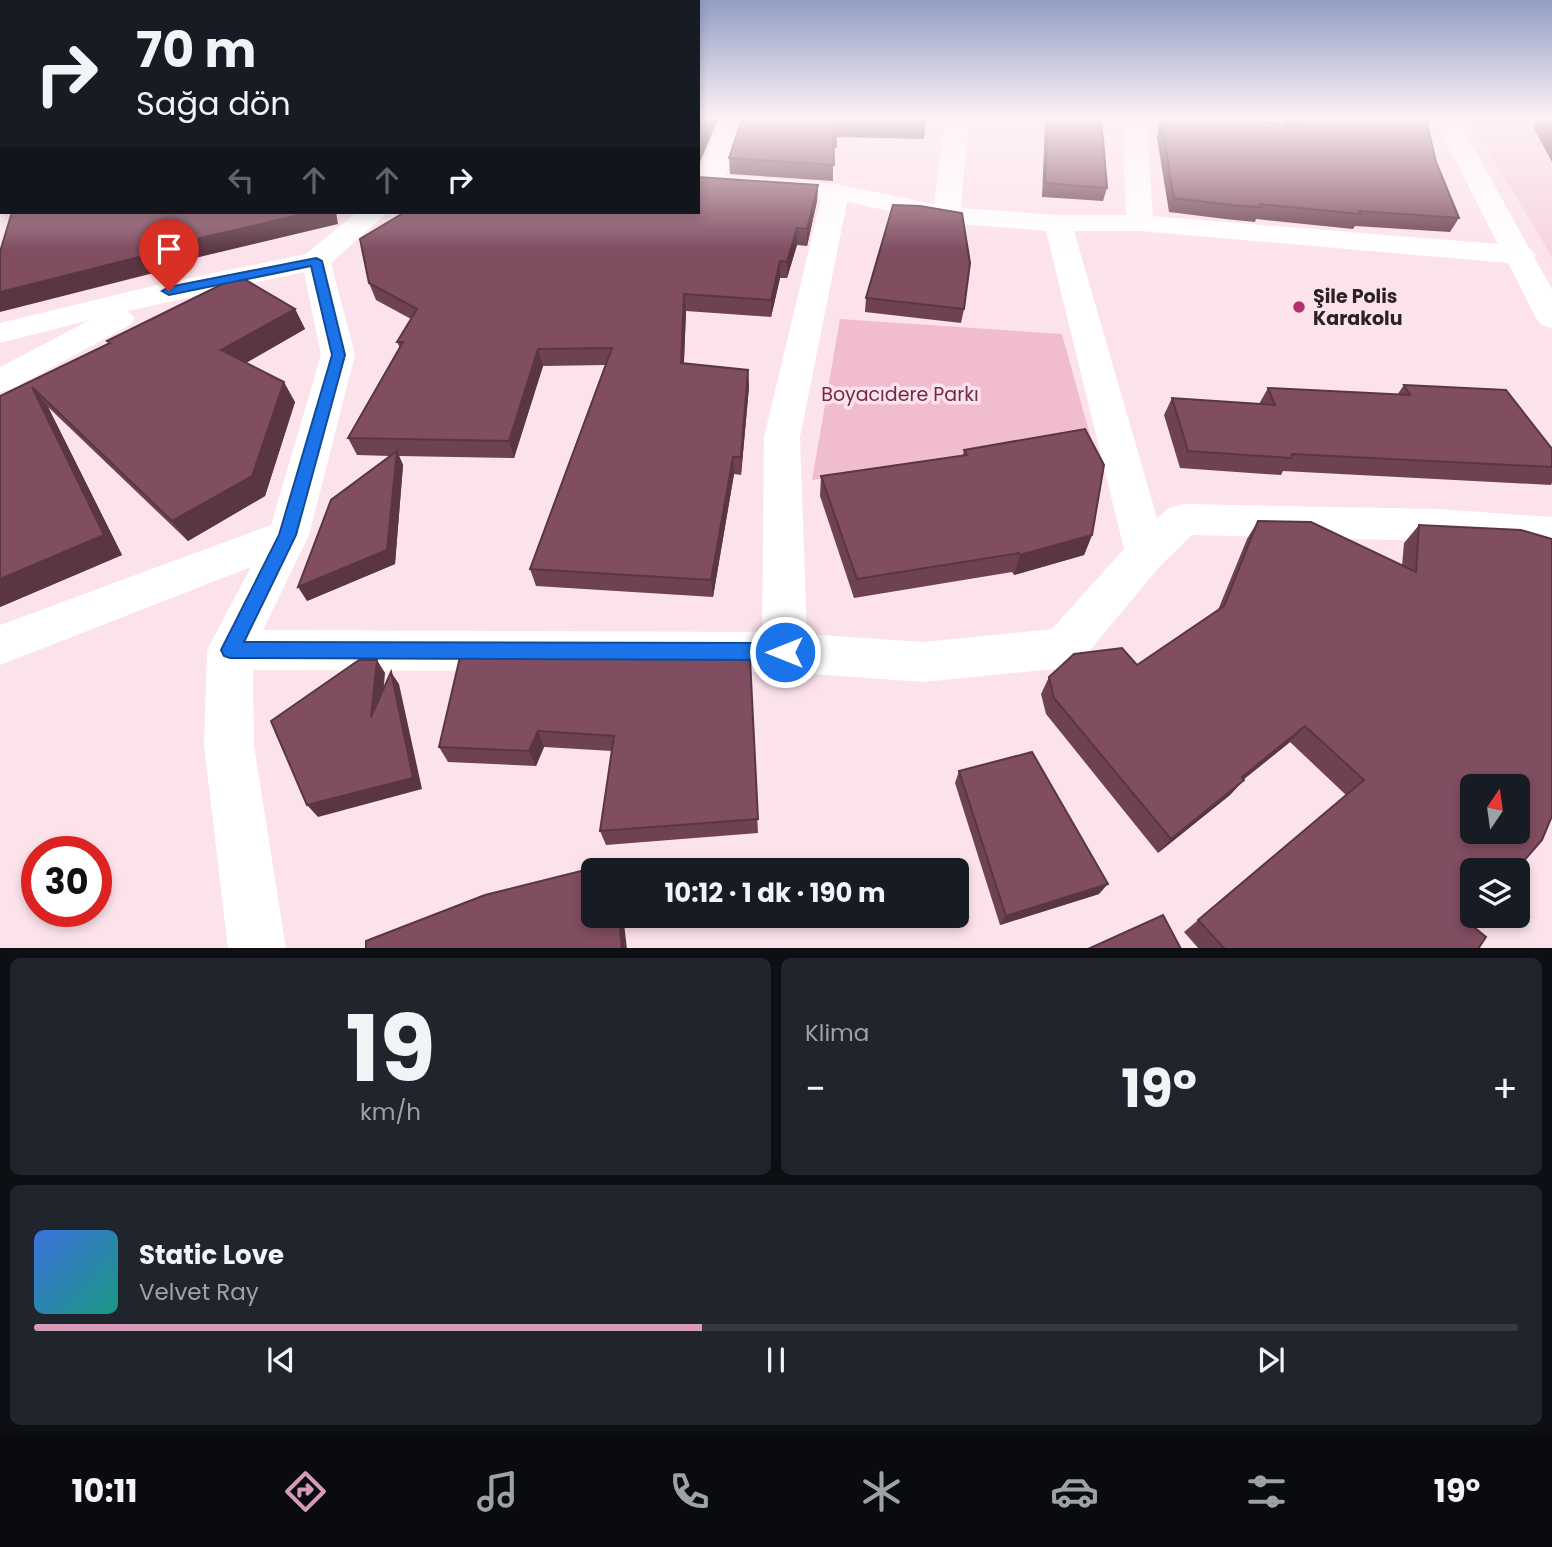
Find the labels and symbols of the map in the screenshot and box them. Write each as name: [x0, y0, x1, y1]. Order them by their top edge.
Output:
pin: [139, 219, 199, 291]
place label: Şile Polis Karakolu: [1313, 283, 1402, 332]
marker: Şile Polis Karakolu: [1291, 299, 1307, 315]
park label: Boyacıdere Parkı: [821, 381, 979, 408]
position arrow: [748, 615, 822, 689]
north arrow: [1460, 774, 1530, 844]
speed limit sign: 30: [21, 836, 112, 927]

